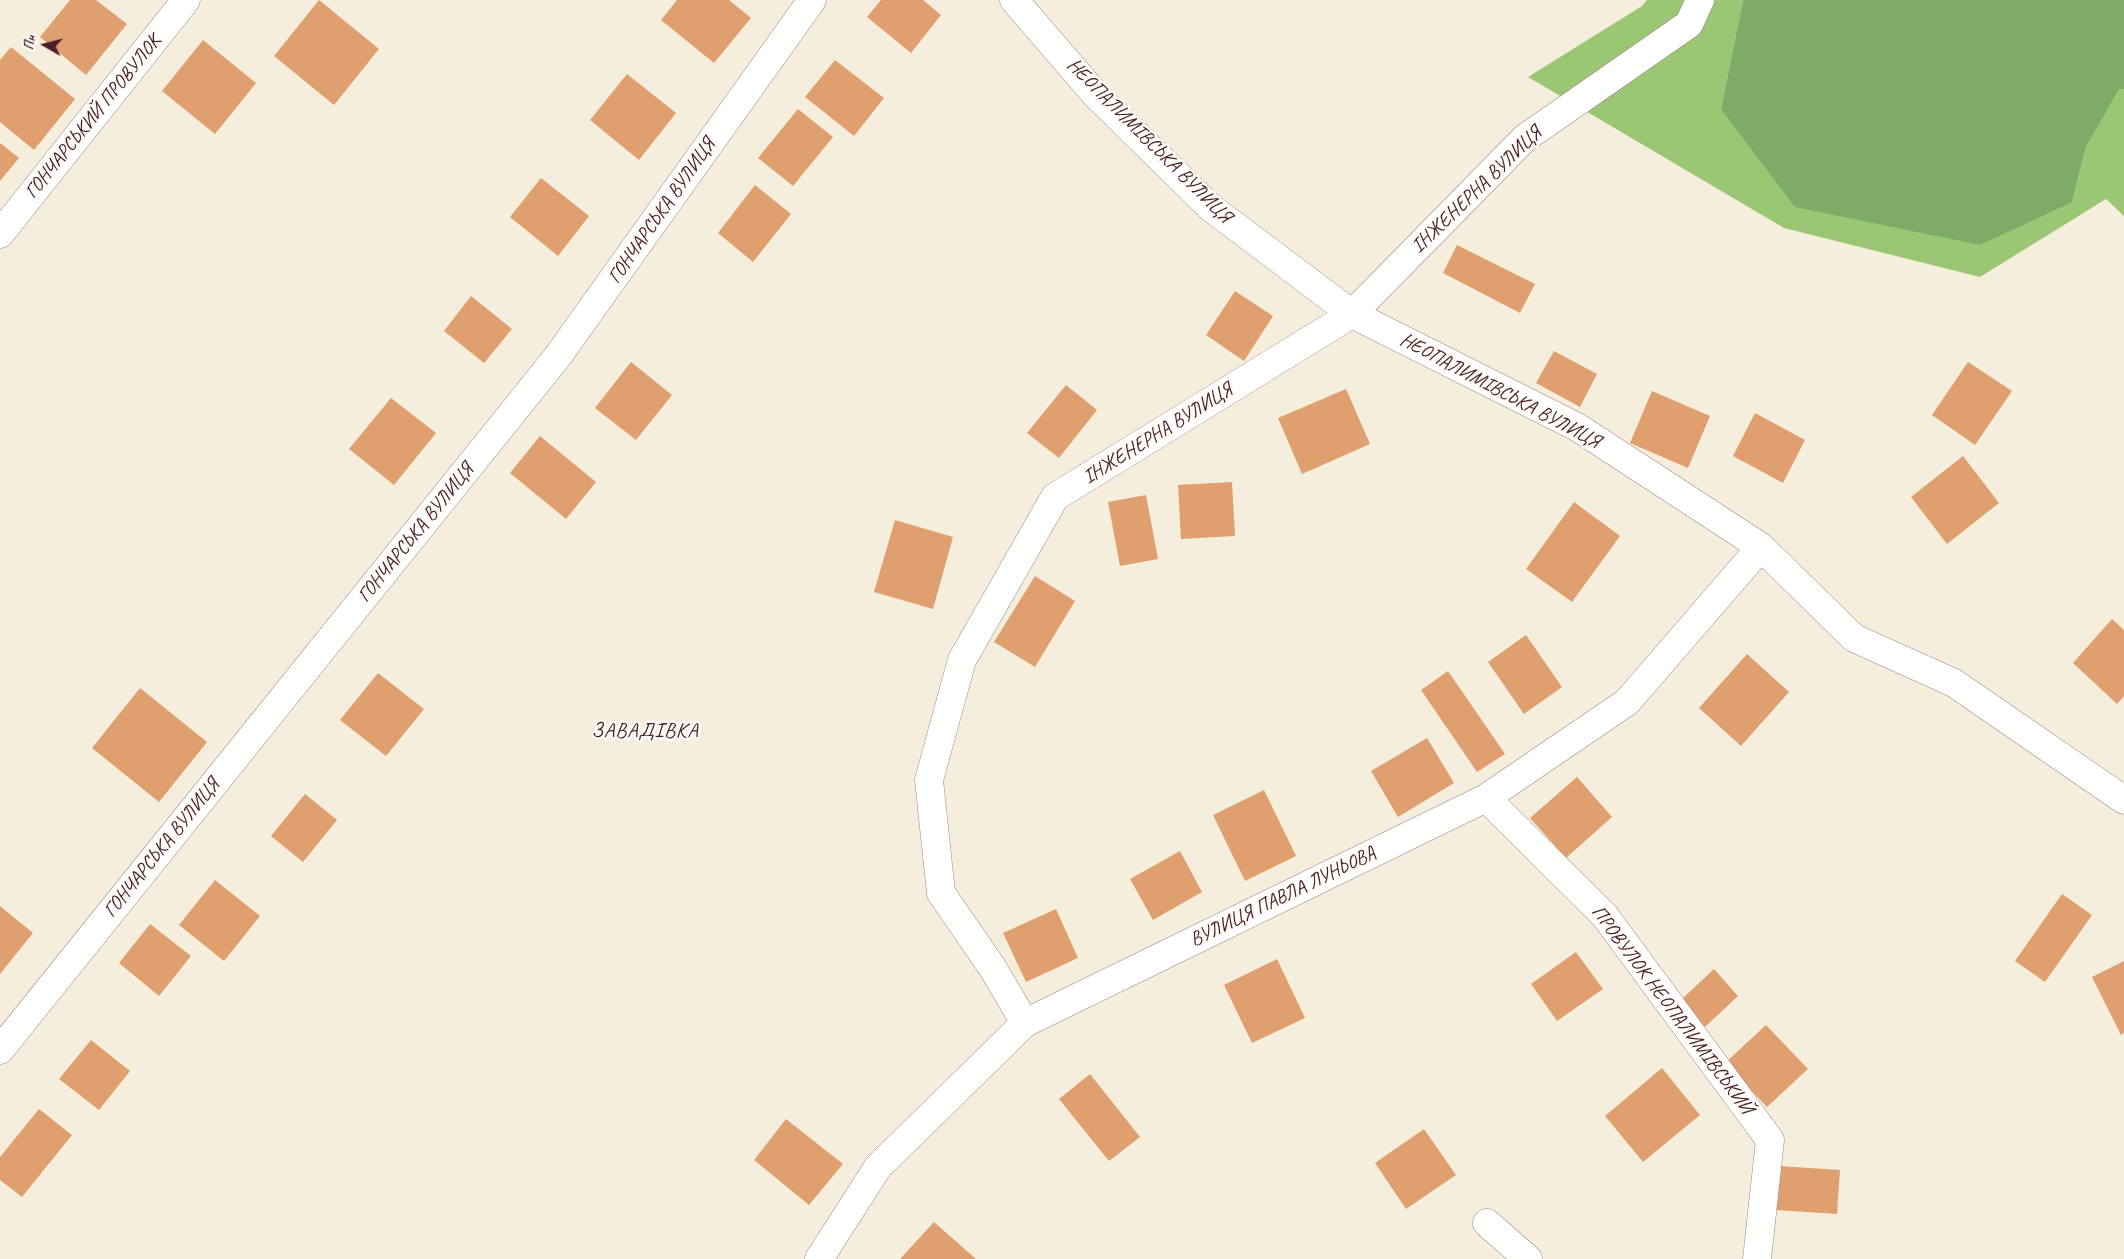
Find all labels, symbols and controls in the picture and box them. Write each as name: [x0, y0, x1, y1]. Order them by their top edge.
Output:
north arrow: [20, 20, 70, 70]
street label: ГОНЧАРСЬКИЙ ПРОВУЛОК: [20, 31, 166, 203]
text: Пн: [20, 34, 39, 51]
street label: НЕОПАЛИМІВСЬКА ВУЛИЦЯ: [1062, 54, 1236, 228]
street label: ІНЖЕНЕРНА ВУЛИЦЯ: [1407, 122, 1547, 258]
street label: ГОНЧАРСЬКА ВУЛИЦЯ: [603, 134, 721, 288]
street label: НЕОПАЛИМІВСЬКА ВУЛИЦЯ: [1396, 328, 1604, 454]
street label: ІНЖЕНЕРНА ВУЛИЦЯ: [1079, 378, 1237, 490]
street label: ГОНЧАРСЬКА ВУЛИЦЯ: [353, 459, 479, 607]
district label: ЗАВАДІВКА: [590, 718, 700, 744]
street label: ГОНЧАРСЬКА ВУЛИЦЯ: [99, 774, 225, 922]
street label: ВУЛИЦЯ ПАВЛА ЛУНЬОВА: [1186, 842, 1380, 952]
street label: ПРОВУЛОК НЕОПАЛИМІВСЬКИЙ: [1586, 901, 1758, 1119]

